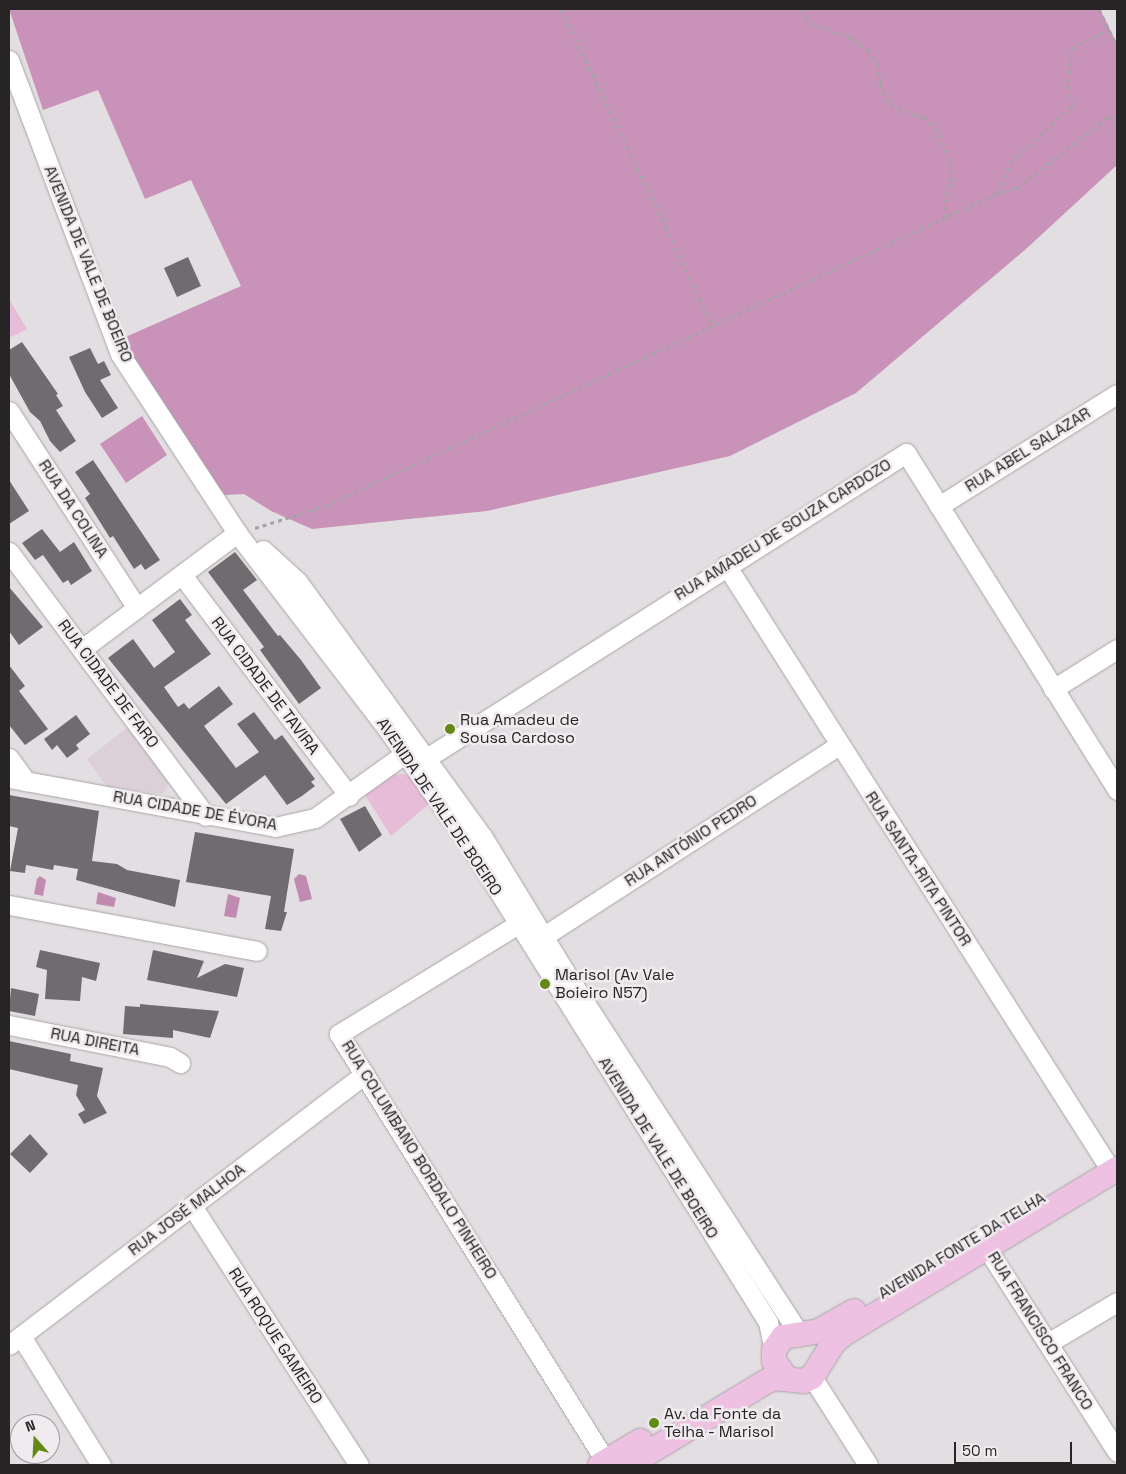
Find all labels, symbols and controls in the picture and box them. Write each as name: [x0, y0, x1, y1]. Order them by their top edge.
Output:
street label: AVENIDA DE VALE DE BOEIRO: [40, 163, 136, 365]
street label: RUA ABEL SALAZAR: [961, 403, 1095, 497]
street label: RUA AMADEU DE SOUZA CARDOZO: [671, 455, 895, 605]
street label: RUA DA COLINA: [34, 456, 112, 562]
street label: RUA CIDADE DE TAVIRA: [207, 613, 323, 759]
street label: RUA CIDADE DE FARO: [53, 616, 163, 752]
place label: Rua Amadeu de Sousa Cardoso: [460, 710, 579, 748]
street label: AVENIDA DE VALE DE BOEIRO: [372, 714, 506, 900]
marker: Rua Amadeu de Sousa Cardoso: [444, 723, 456, 735]
street label: RUA CIDADE DE ÉVORA: [111, 787, 279, 835]
street label: RUA SANTA-RITA PINTOR: [861, 788, 975, 950]
street label: RUA ANTÓNIO PEDRO: [621, 791, 761, 891]
place label: Marisol (Av Vale Boieiro N57): [555, 965, 675, 1003]
marker: Marisol (Av Vale Boieiro N57): [539, 978, 551, 990]
street label: RUA DIREITA: [49, 1024, 141, 1060]
street label: RUA COLUMBANO BORDALO PINHEIRO: [337, 1037, 501, 1283]
street label: AVENIDA DE VALE DE BOEIRO: [594, 1054, 722, 1242]
street label: RUA JOSÉ MALHOA: [125, 1160, 249, 1260]
street label: AVENIDA FONTE DA TELHA: [875, 1188, 1049, 1304]
street label: RUA FRANCISCO FRANCO: [983, 1248, 1097, 1414]
street label: RUA ROQUE GAMEIRO: [224, 1264, 326, 1408]
place label: Av. da Fonte da Telha - Marisol: [664, 1404, 782, 1442]
north arrow: [10, 1414, 60, 1464]
text: N: [23, 1416, 38, 1436]
marker: Av. da Fonte da Telha - Marisol: [648, 1417, 660, 1429]
scale bar: [956, 1432, 1074, 1464]
text: 50 m: [962, 1441, 997, 1460]

